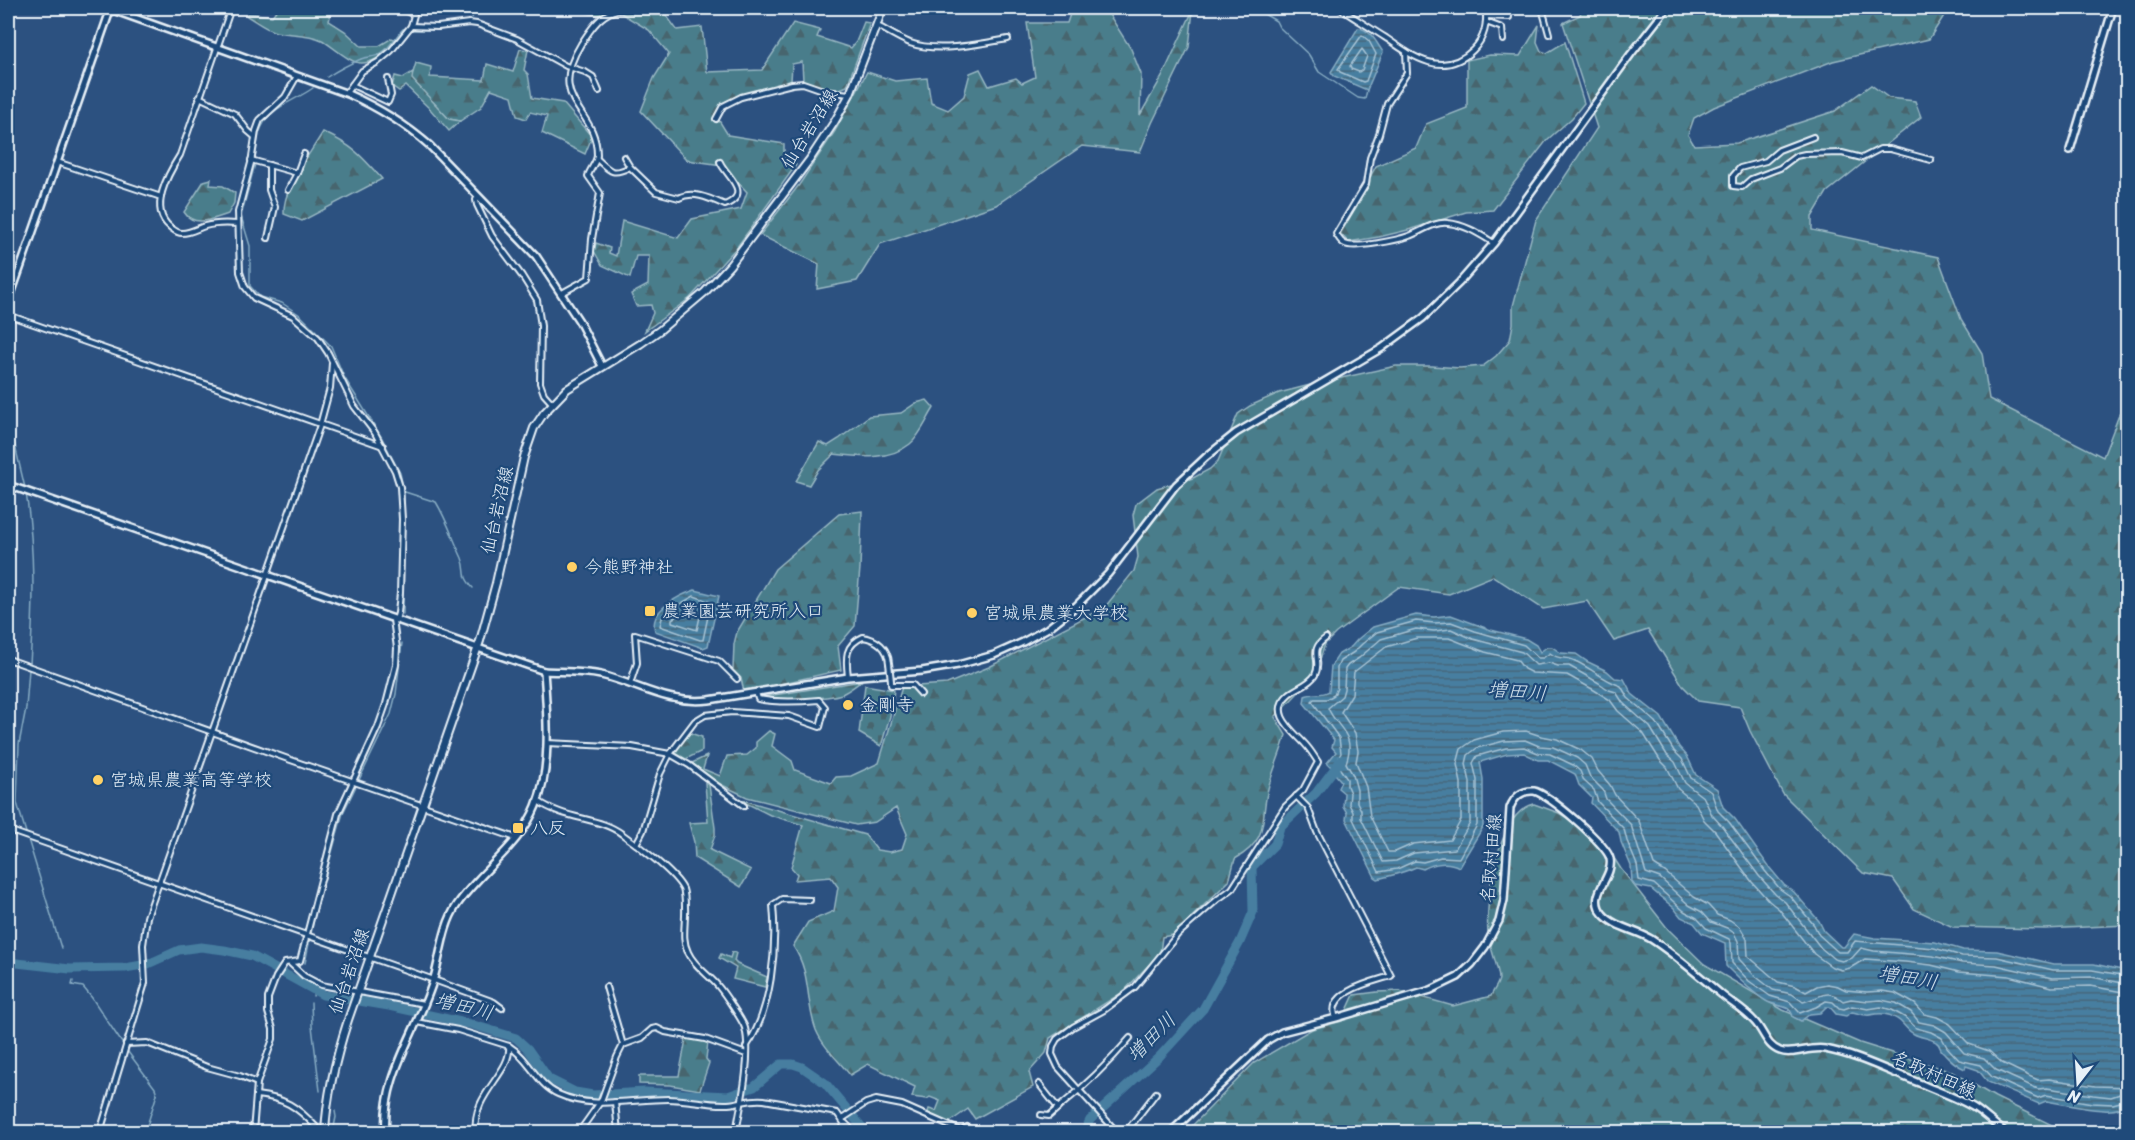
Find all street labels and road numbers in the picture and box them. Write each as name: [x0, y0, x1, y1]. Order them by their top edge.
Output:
street label: 仙台岩沼線: [772, 82, 846, 176]
street label: 仙台岩沼線: [471, 463, 523, 557]
street label: 名取村田線: [1471, 812, 1511, 904]
street label: 仙台岩沼線: [319, 923, 379, 1019]
street label: 名取村田線: [1886, 1041, 1982, 1107]

